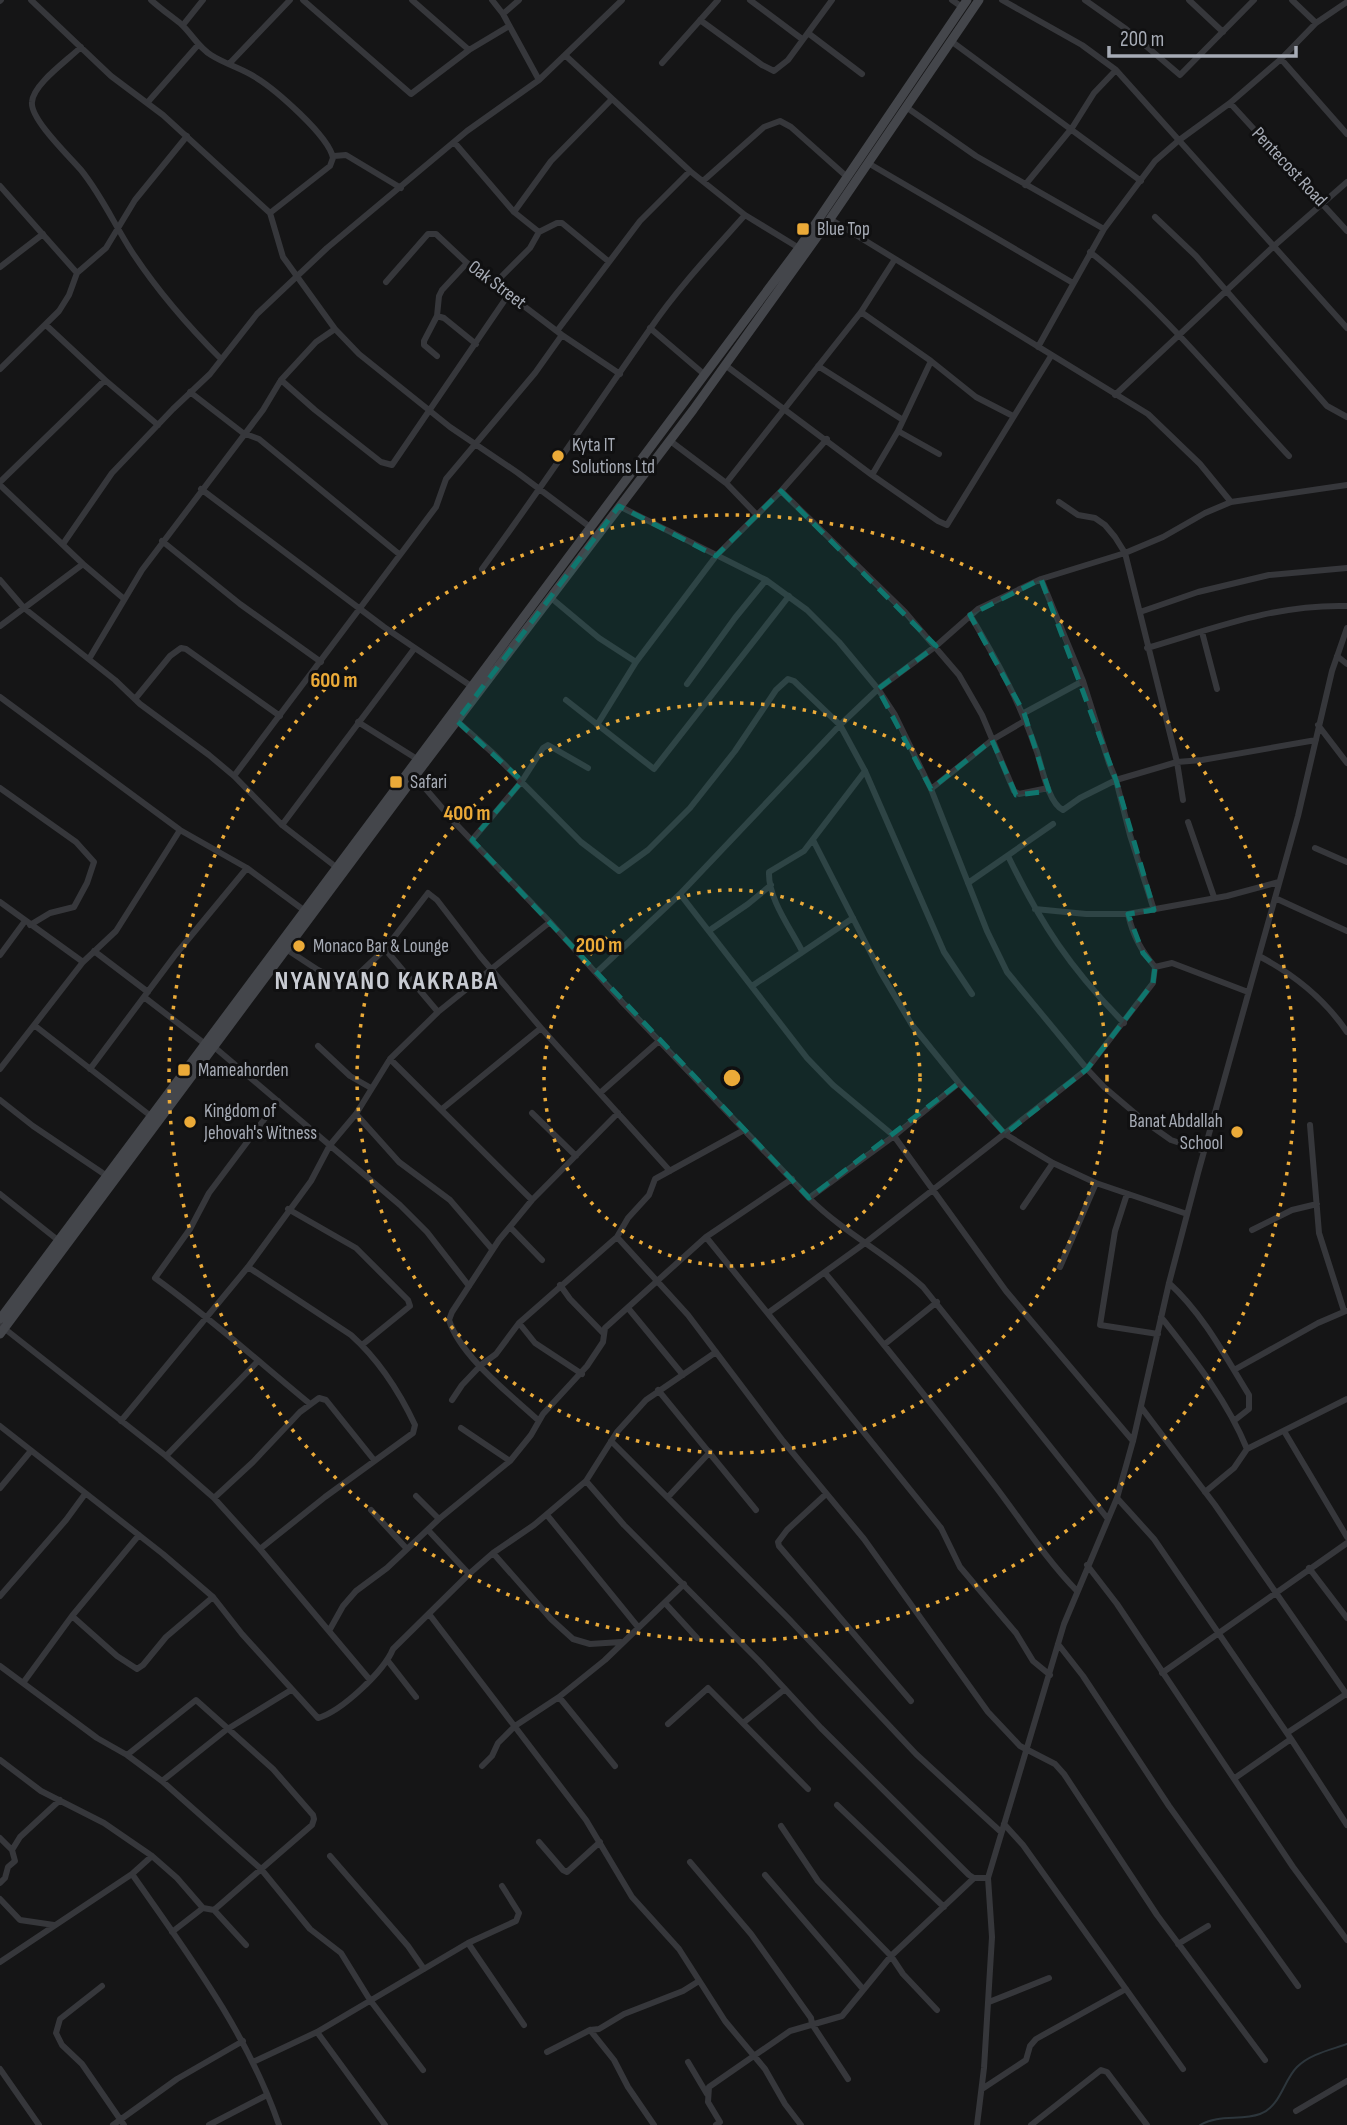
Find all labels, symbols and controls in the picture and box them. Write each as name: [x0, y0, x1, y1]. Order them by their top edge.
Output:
scale bar: [1109, 14, 1296, 58]
text: 200 m: [1120, 27, 1164, 52]
street label: Pentecost Road: [1247, 123, 1331, 211]
place label: Blue Top: [817, 218, 870, 241]
marker: Blue Top: [795, 221, 811, 237]
street label: Oak Street: [463, 256, 531, 314]
place label: Kyta IT Solutions Ltd: [572, 434, 655, 479]
marker: Kyta IT Solutions Ltd: [550, 448, 566, 464]
text: 600 m: [310, 668, 358, 693]
place label: Safari: [410, 771, 447, 794]
marker: Safari: [388, 774, 404, 790]
text: 400 m: [444, 801, 490, 826]
text: 200 m: [576, 933, 622, 958]
place label: Monaco Bar & Lounge: [313, 935, 449, 958]
marker: Monaco Bar & Lounge: [291, 938, 307, 954]
district label: NYANYANO KAKRABA: [275, 966, 500, 997]
place label: Mameahorden: [198, 1059, 289, 1082]
marker: Mameahorden: [176, 1062, 192, 1078]
centre of rings: [720, 1066, 744, 1090]
place label: Kingdom of Jehovah's Witness: [203, 1100, 317, 1145]
place label: Banat Abdallah School: [1129, 1110, 1223, 1155]
marker: Kingdom of Jehovah's Witness: [182, 1114, 198, 1130]
marker: Banat Abdallah School: [1229, 1124, 1245, 1140]

